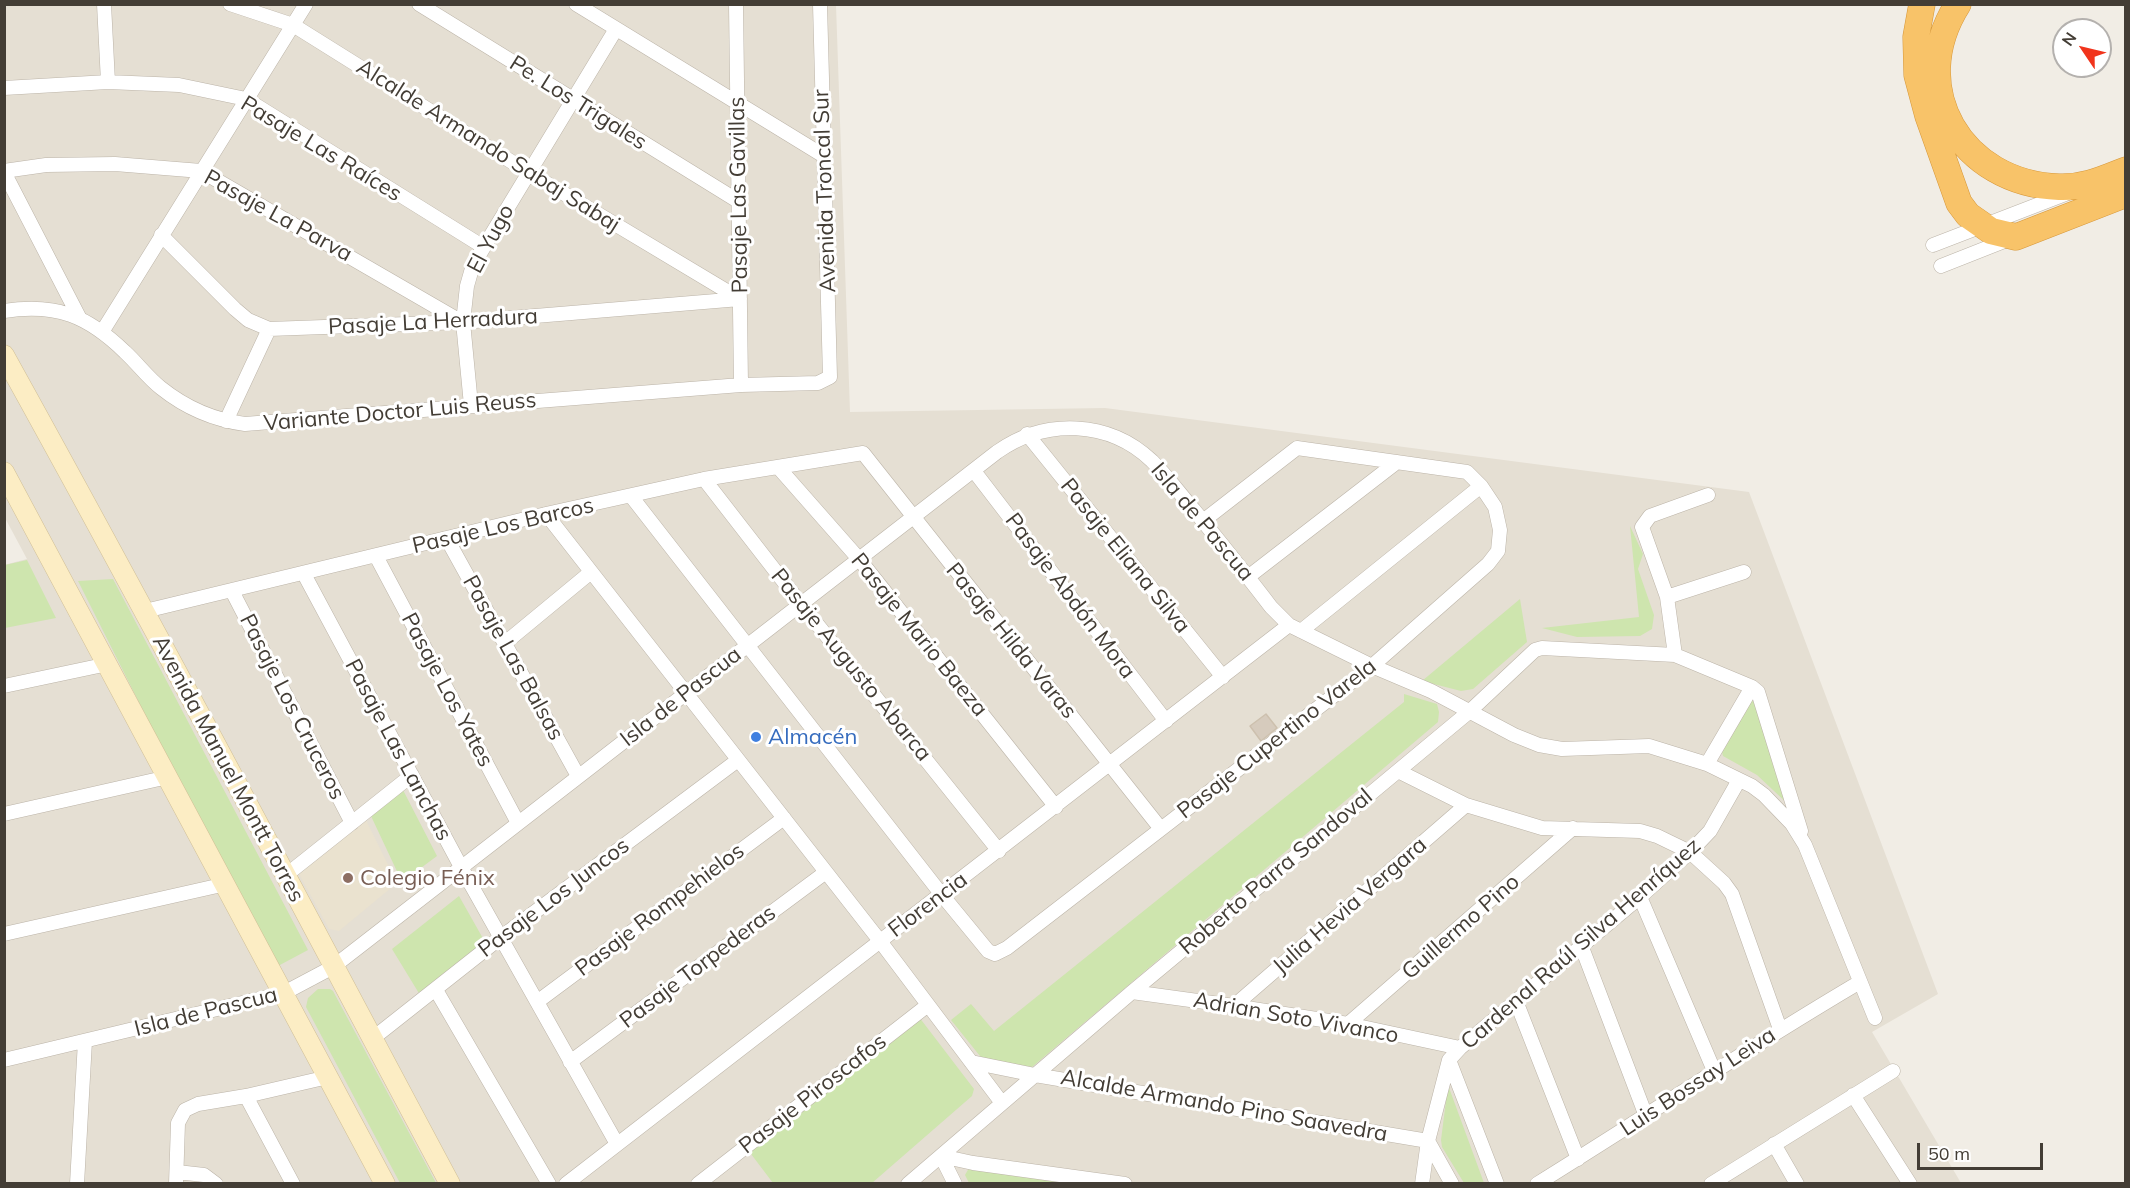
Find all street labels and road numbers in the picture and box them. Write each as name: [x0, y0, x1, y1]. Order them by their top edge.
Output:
street label: Pe. Los Trigales: [504, 50, 652, 156]
street label: Alcalde Armando Sabaj Sabaj: [351, 54, 625, 238]
street label: Avenida Troncal Sur: [808, 89, 842, 293]
street label: Pasaje Las Raíces: [236, 91, 406, 207]
street label: Pasaje Las Gavillas: [724, 97, 754, 293]
street label: Pasaje La Parva: [199, 164, 357, 268]
street label: El Yugo: [462, 200, 520, 278]
street label: Pasaje La Herradura: [328, 303, 538, 341]
street label: Variante Doctor Luis Reuss: [263, 387, 537, 437]
street label: Isla de Pascua: [1145, 457, 1259, 587]
street label: Pasaje Eliana Silva: [1055, 473, 1195, 639]
street label: Pasaje Los Barcos: [410, 492, 596, 560]
street label: Pasaje Abdón Mora: [999, 508, 1141, 684]
street label: Pasaje Mario Baeza: [845, 548, 993, 722]
street label: Pasaje Hilda Varas: [940, 558, 1082, 724]
street label: Pasaje Augusto Abarca: [765, 563, 937, 767]
street label: Pasaje Las Balsas: [457, 571, 569, 745]
street label: Pasaje Los Yates: [395, 609, 499, 771]
street label: Pasaje Los Cruceros: [234, 610, 350, 804]
street label: Avenida Manuel Montt Torres: [146, 631, 310, 907]
street label: Isla de Pascua: [615, 642, 747, 752]
street label: Pasaje Cupertino Varela: [1172, 653, 1382, 825]
street label: Pasaje Las Lanchas: [339, 655, 457, 845]
street label: Roberto Parra Sandoval: [1174, 783, 1378, 961]
street label: Julia Hevia Vergara: [1268, 832, 1432, 980]
street label: Pasaje Los Juncos: [473, 833, 635, 963]
street label: Cardenal Raúl Silva Henríquez: [1456, 833, 1706, 1055]
street label: Pasaje Rompehielos: [570, 838, 750, 982]
street label: Florencia: [883, 867, 973, 943]
street label: Guillermo Pino: [1397, 869, 1525, 985]
street label: Pasaje Torpederas: [615, 900, 781, 1034]
street label: Isla de Pascua: [132, 981, 280, 1043]
street label: Adrian Soto Vivanco: [1191, 987, 1401, 1049]
street label: Luis Bossay Leiva: [1615, 1022, 1781, 1142]
street label: Pasaje Piroscafos: [734, 1028, 892, 1160]
street label: Alcalde Armando Pino Saavedra: [1059, 1064, 1389, 1148]

